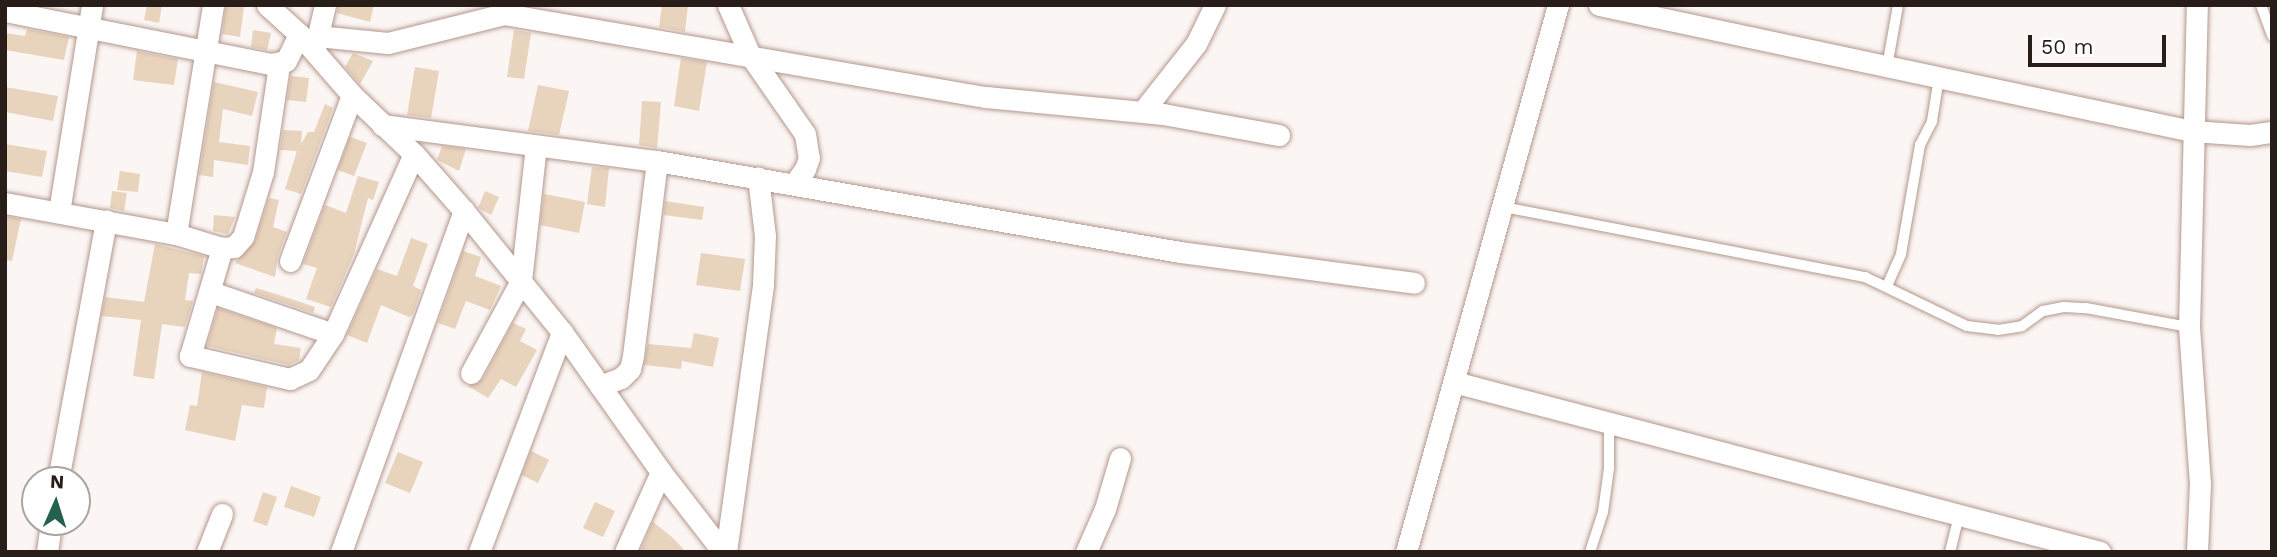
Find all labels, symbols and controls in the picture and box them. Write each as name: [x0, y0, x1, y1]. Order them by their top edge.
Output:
scale bar: [2032, 21, 2170, 65]
text: 50 m: [2041, 34, 2093, 59]
north arrow: [21, 466, 91, 536]
text: N: [49, 470, 65, 493]

